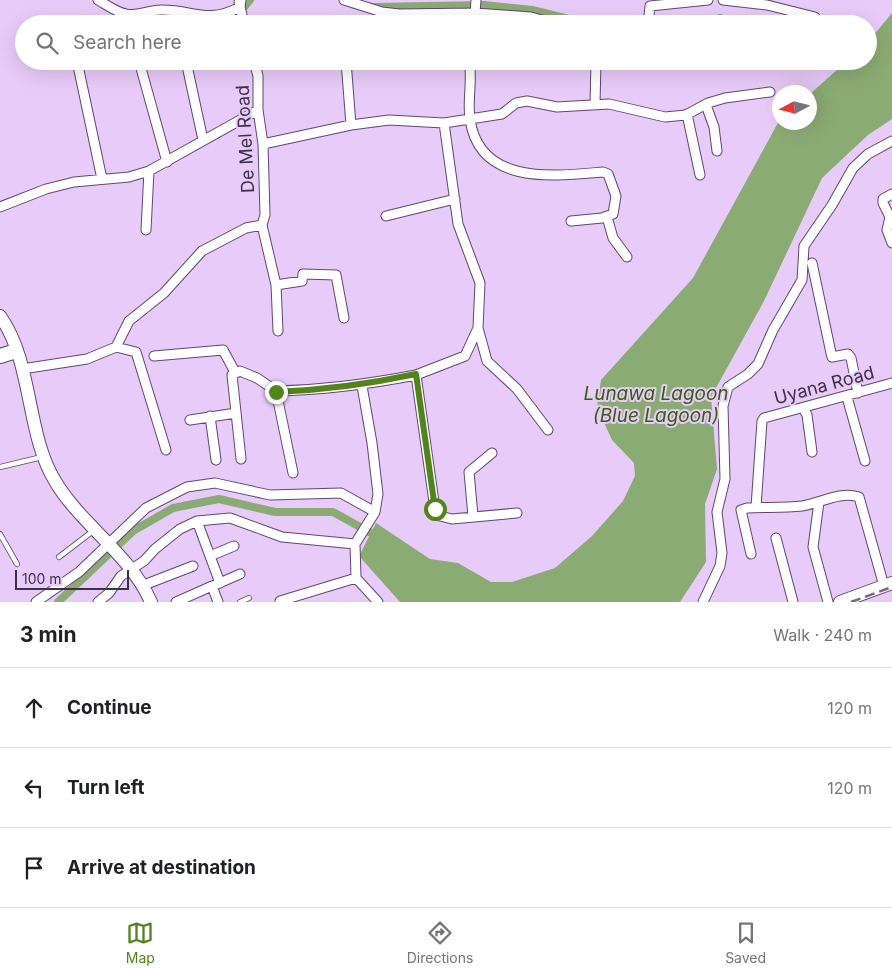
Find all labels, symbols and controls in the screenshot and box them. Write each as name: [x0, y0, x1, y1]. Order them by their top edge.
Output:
search box: [15, 15, 877, 70]
icon: search: [33, 29, 61, 57]
text: Search here: [73, 31, 182, 54]
street label: De Mel Road: [232, 84, 258, 194]
north arrow: [772, 85, 817, 130]
street label: Uyana Road: [772, 362, 876, 408]
route end: [265, 381, 288, 404]
water label: Lunawa Lagoon (Blue Lagoon): [583, 382, 729, 427]
route start: [424, 498, 447, 521]
scale bar: [15, 567, 129, 590]
text: 100 m: [22, 570, 62, 587]
text: 3 min: [20, 622, 76, 647]
text: Walk · 240 m: [773, 625, 872, 645]
icon: ahead: [20, 694, 48, 722]
text: Continue: [67, 696, 152, 719]
text: 120 m: [827, 698, 872, 718]
icon: left: [20, 774, 48, 802]
text: Turn left: [67, 776, 145, 799]
text: 120 m: [827, 778, 872, 798]
icon: arrive: [20, 854, 48, 882]
text: Arrive at destination: [67, 856, 256, 879]
tab: Map: [126, 919, 155, 966]
tab: Directions: [407, 919, 473, 966]
tab: Saved: [725, 919, 766, 966]

